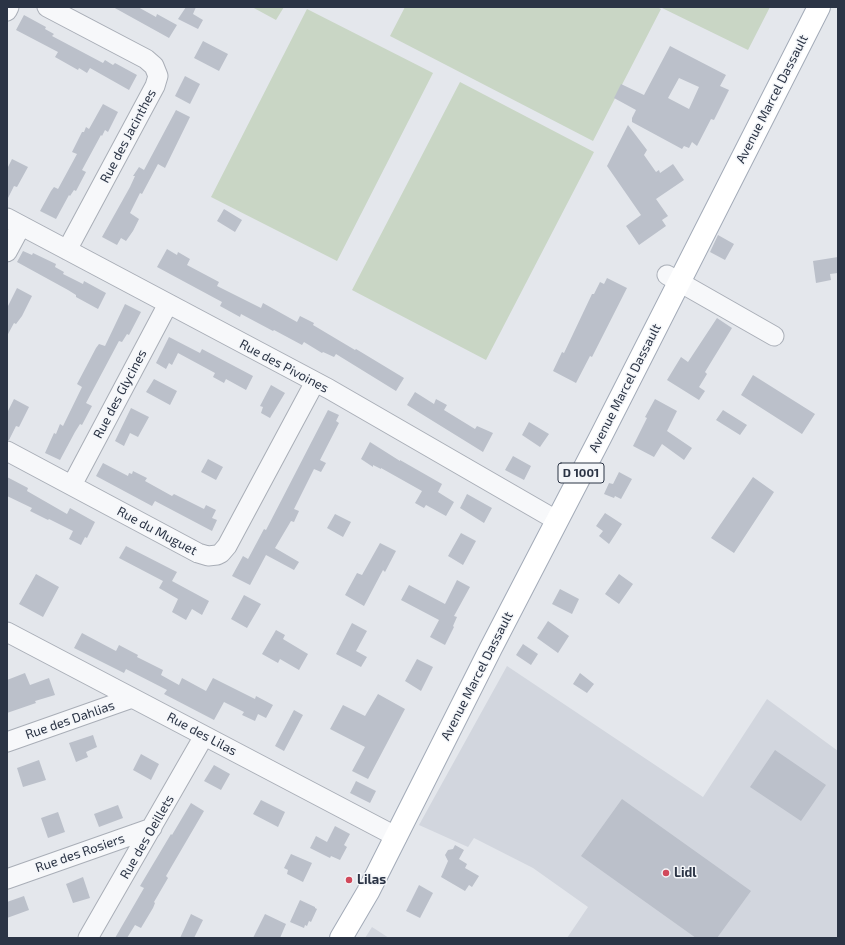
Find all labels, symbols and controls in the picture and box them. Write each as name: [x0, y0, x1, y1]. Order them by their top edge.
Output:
street label: Avenue Marcel Dassault: [733, 32, 811, 166]
street label: Rue des Jacinthes: [97, 86, 159, 186]
street label: Avenue Marcel Dassault: [586, 321, 664, 455]
street label: Rue des Pivoines: [237, 336, 331, 396]
street label: Rue des Glycines: [90, 347, 150, 441]
road number: D 1001: [558, 463, 604, 483]
street label: Rue du Muguet: [114, 503, 200, 559]
street label: Avenue Marcel Dassault: [438, 609, 516, 743]
street label: Rue des Dahlias: [23, 697, 117, 743]
street label: Rue des Lilas: [164, 709, 240, 759]
street label: Rue des Oeillets: [117, 792, 177, 882]
street label: Rue des Rosiers: [33, 830, 127, 876]
place label: Lidl: [674, 865, 697, 881]
marker: Lidl: [661, 868, 671, 878]
place label: Lilas: [357, 872, 386, 888]
marker: Lilas: [344, 875, 354, 885]

